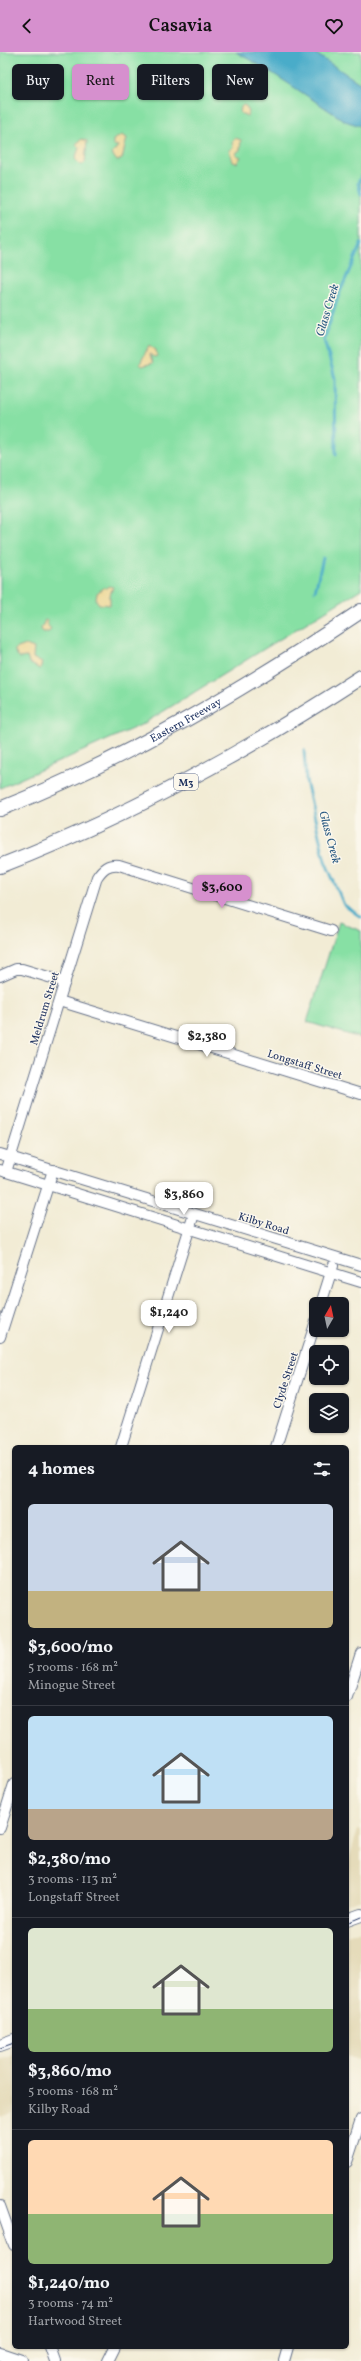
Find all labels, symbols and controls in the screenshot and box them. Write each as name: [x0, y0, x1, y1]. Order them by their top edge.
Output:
text: Casavia: [149, 14, 212, 39]
icon: back: [16, 15, 38, 37]
icon: heart: [323, 15, 345, 37]
chip: Buy: [12, 64, 64, 100]
chip: Rent: [72, 64, 129, 100]
chip: Filters: [137, 64, 204, 100]
chip: New: [212, 64, 268, 100]
water label: Glass Creek: [312, 282, 344, 338]
street label: Eastern Freeway: [148, 695, 225, 747]
road number: M3: [174, 774, 198, 790]
water label: Glass Creek: [314, 809, 344, 866]
pin: $3,600: [189, 875, 255, 909]
text: $3,600: [202, 879, 242, 897]
street label: Meldrum Street: [27, 970, 64, 1047]
pin: $2,380: [174, 1024, 240, 1058]
text: $2,380: [187, 1028, 227, 1046]
street label: Longstaff Street: [265, 1047, 344, 1084]
pin: $3,860: [151, 1182, 217, 1216]
text: $3,860: [164, 1186, 204, 1204]
street label: Kilby Road: [236, 1210, 291, 1239]
north arrow: [309, 1297, 349, 1337]
map controls: [309, 1297, 349, 1433]
pin: $1,240: [136, 1300, 202, 1334]
text: $1,240: [150, 1304, 188, 1322]
button: locate: [309, 1345, 349, 1385]
street label: Clyde Street: [270, 1350, 303, 1411]
button: layers: [309, 1393, 349, 1433]
text: 4 homes: [28, 1458, 95, 1481]
icon: filters: [311, 1458, 333, 1480]
icon: home: [145, 1530, 217, 1602]
text: $3,600/mo: [28, 1636, 113, 1659]
text: 5 rooms · 168 m²: [28, 1659, 118, 1677]
text: Minogue Street: [28, 1677, 116, 1695]
icon: home: [145, 1742, 217, 1814]
text: $2,380/mo: [28, 1848, 111, 1871]
text: 3 rooms · 113 m²: [28, 1871, 117, 1889]
text: Longstaff Street: [28, 1889, 120, 1907]
icon: home: [145, 1954, 217, 2026]
text: $3,860/mo: [28, 2060, 112, 2083]
text: 5 rooms · 168 m²: [28, 2083, 118, 2101]
text: Kilby Road: [28, 2101, 90, 2119]
icon: home: [145, 2166, 217, 2238]
text: $1,240/mo: [28, 2272, 110, 2295]
text: 3 rooms · 74 m²: [28, 2295, 113, 2313]
text: Hartwood Street: [28, 2313, 122, 2331]

